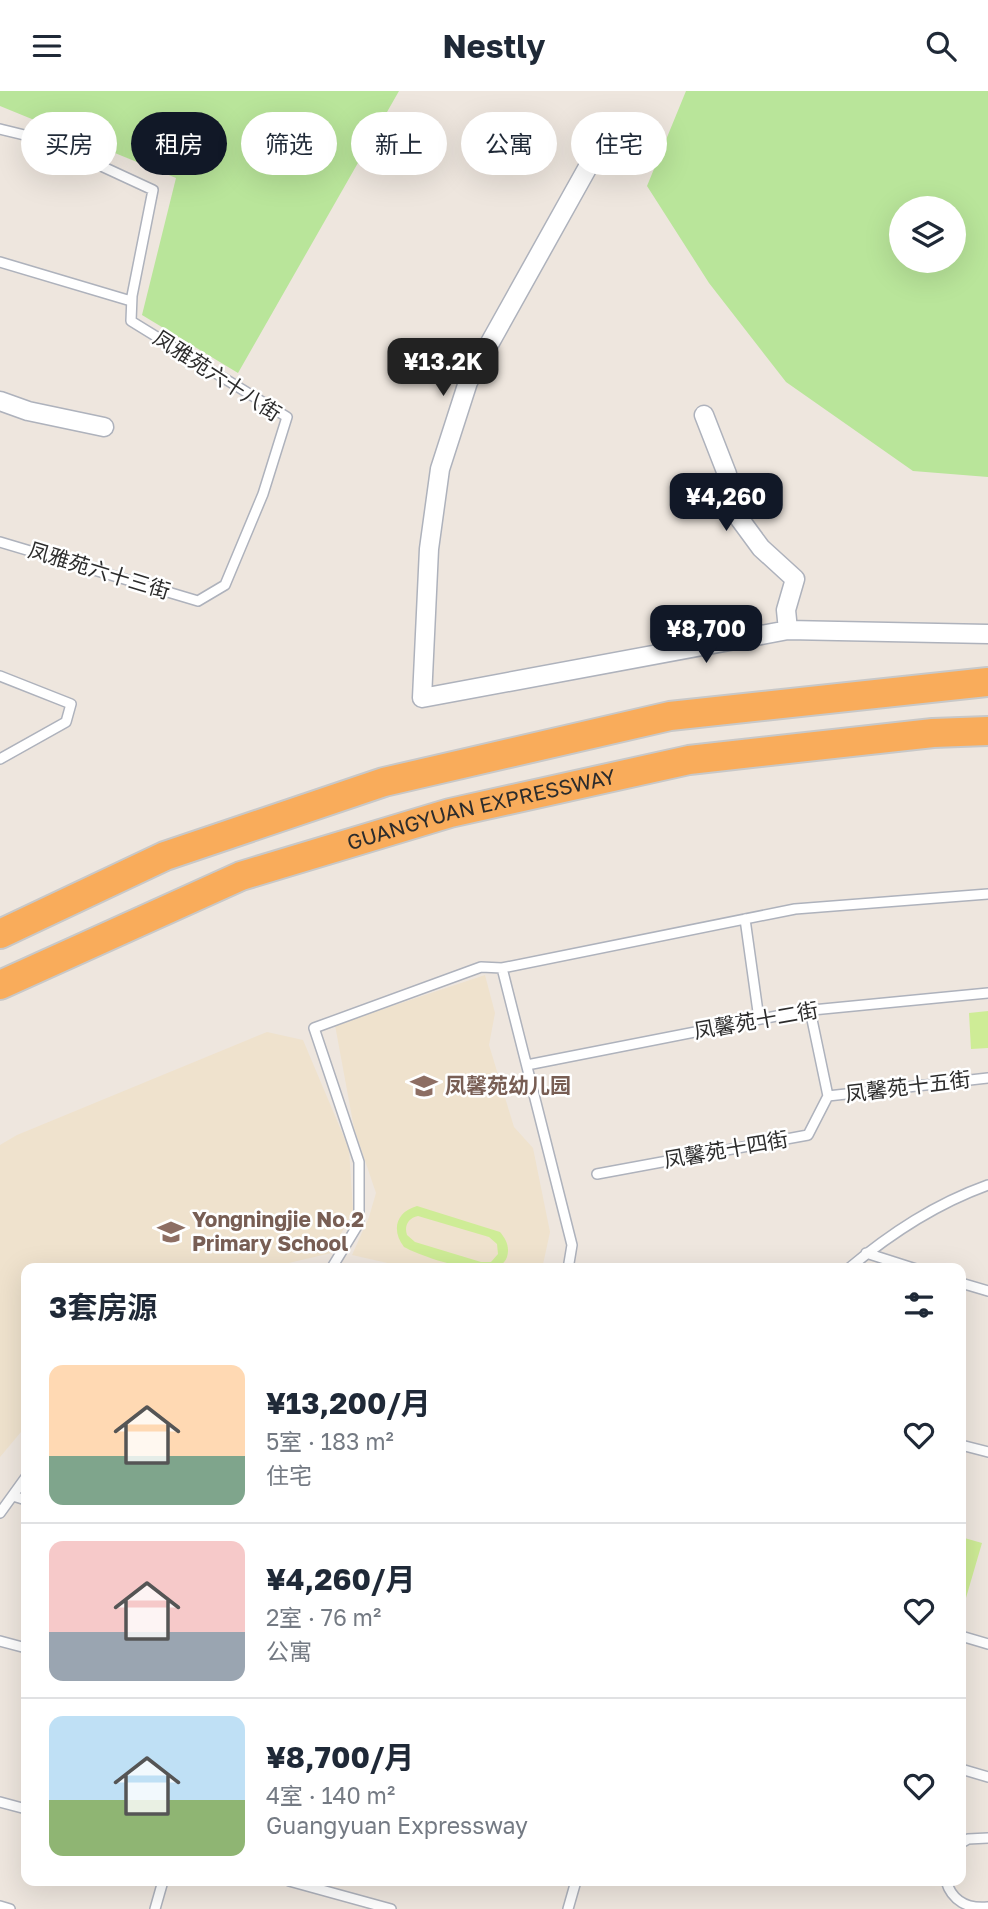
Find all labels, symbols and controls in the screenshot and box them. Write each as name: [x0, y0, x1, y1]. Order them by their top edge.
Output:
icon: menu: [28, 27, 66, 65]
text: Nestly: [442, 27, 546, 65]
icon: search: [922, 27, 960, 65]
chip: 买房: [21, 112, 117, 175]
chip: 租房: [131, 112, 227, 175]
chip: 筛选: [241, 112, 337, 175]
chip: 新上: [351, 112, 447, 175]
chip: 公寓: [461, 112, 557, 175]
chip: 住宅: [571, 112, 667, 175]
map controls: [889, 196, 966, 273]
button: layers: [889, 196, 966, 273]
street label: 凤雅苑六十八街: [149, 324, 286, 426]
pin: ¥13.2K: [386, 338, 500, 398]
text: ¥13.2K: [403, 347, 483, 375]
pin: ¥4,260: [669, 473, 783, 533]
text: ¥4,260: [686, 482, 766, 510]
street label: 凤雅苑六十三街: [25, 536, 173, 604]
pin: ¥8,700: [649, 605, 763, 665]
text: ¥8,700: [666, 614, 746, 642]
street label: GUANGYUAN EXPRESSWAY: [344, 763, 618, 855]
street label: 凤馨苑十二街: [692, 996, 820, 1044]
street label: 凤馨苑十五街: [844, 1065, 972, 1107]
school or university icon: 凤馨苑幼儿园: [409, 1071, 439, 1101]
place label: 凤馨苑幼儿园: [445, 1072, 571, 1098]
street label: 凤馨苑十四街: [662, 1125, 790, 1173]
place label: Yongningjie No.2 Primary School: [192, 1206, 364, 1256]
school or university icon: Yongningjie No.2 Primary School: [156, 1217, 186, 1247]
icon: filters: [900, 1286, 938, 1324]
text: 3套房源: [49, 1289, 157, 1325]
text: ¥13,200/月: [266, 1385, 431, 1421]
icon: home: [105, 1393, 189, 1477]
icon: heart: [900, 1416, 938, 1454]
text: 5室 · 183 m²: [266, 1427, 394, 1455]
text: 住宅: [266, 1461, 312, 1489]
text: ¥4,260/月: [266, 1561, 415, 1597]
icon: home: [105, 1569, 189, 1653]
icon: heart: [900, 1592, 938, 1630]
text: 2室 · 76 m²: [266, 1603, 381, 1631]
text: 公寓: [266, 1637, 312, 1665]
text: ¥8,700/月: [266, 1739, 414, 1775]
icon: home: [105, 1744, 189, 1828]
icon: heart: [900, 1767, 938, 1805]
text: 4室 · 140 m²: [266, 1781, 395, 1809]
text: Guangyuan Expressway: [266, 1811, 528, 1839]

